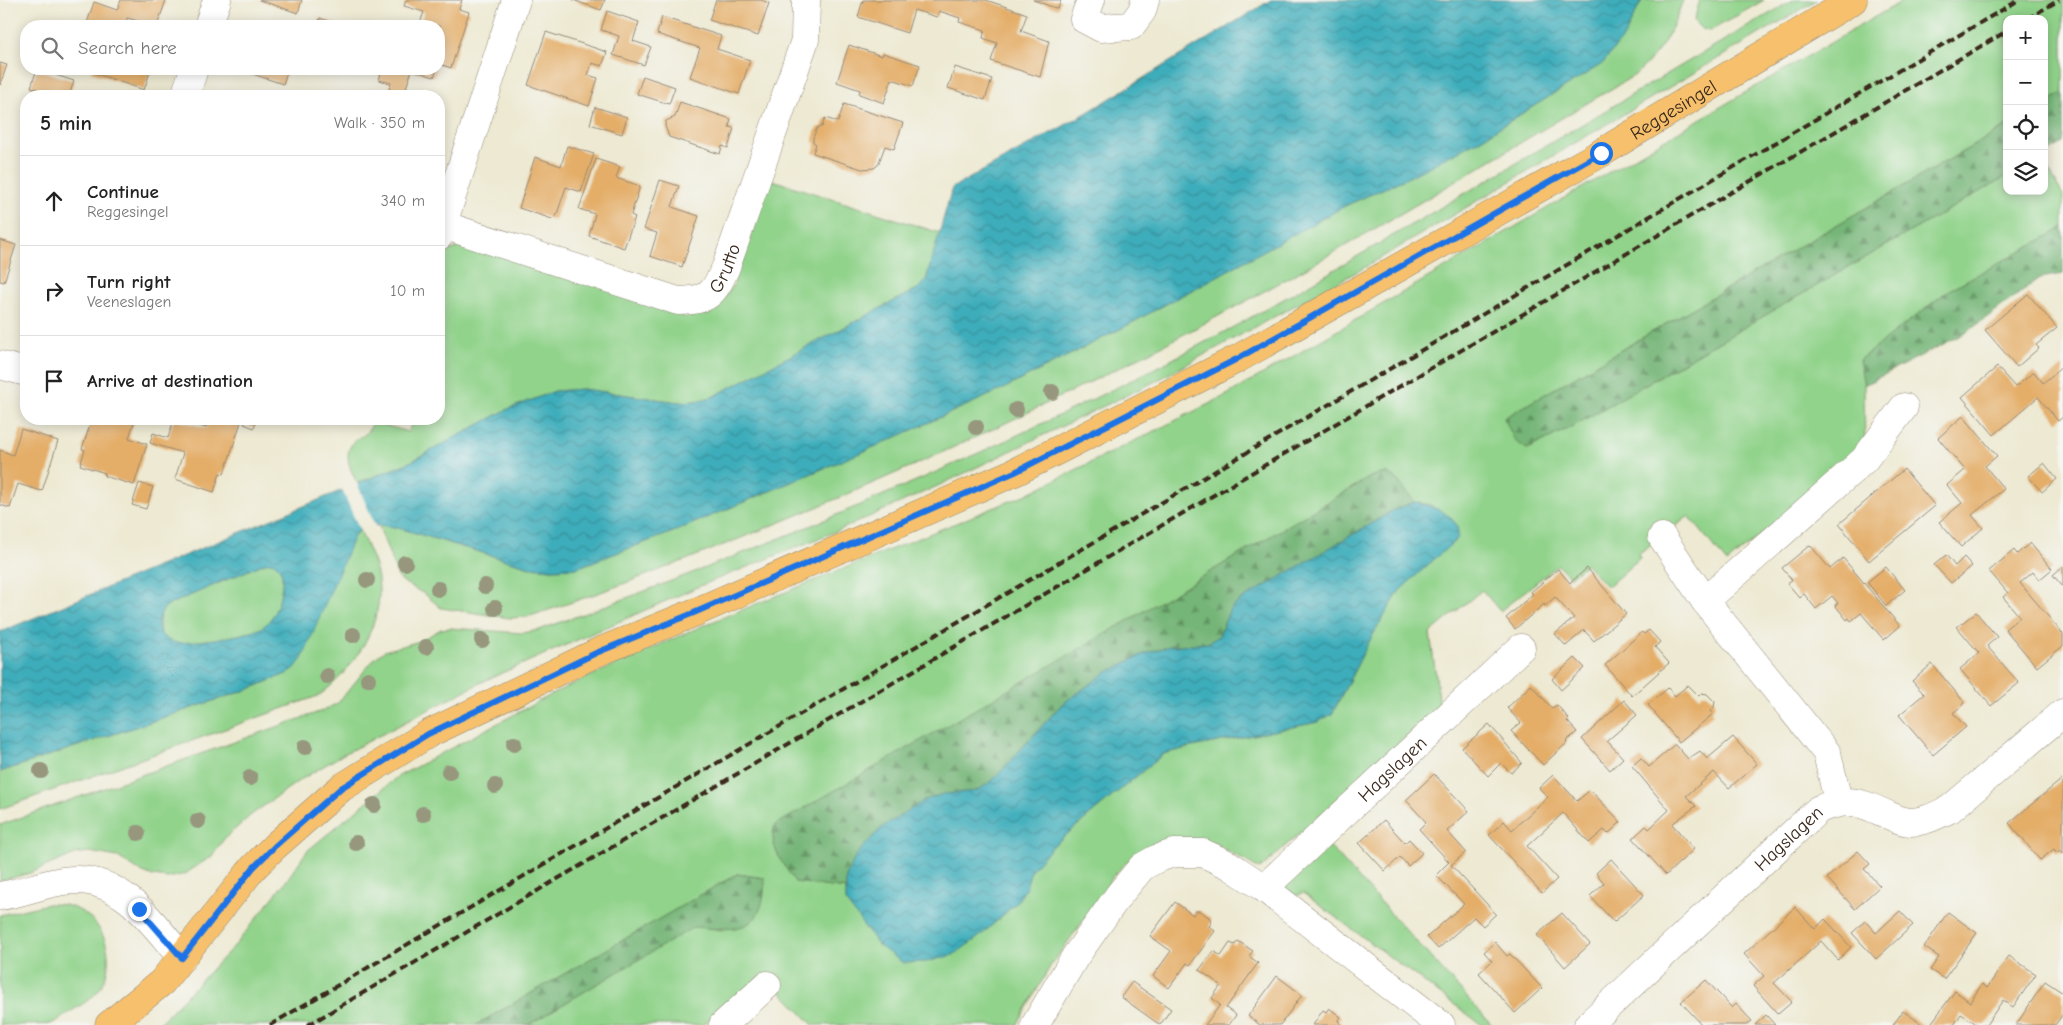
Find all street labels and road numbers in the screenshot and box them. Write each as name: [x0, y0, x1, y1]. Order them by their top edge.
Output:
street label: Reggesingel: [1626, 76, 1721, 145]
street label: Grutto: [705, 241, 745, 297]
street label: Hagslagen: [1354, 732, 1431, 807]
street label: Hagslagen: [1750, 801, 1828, 876]

